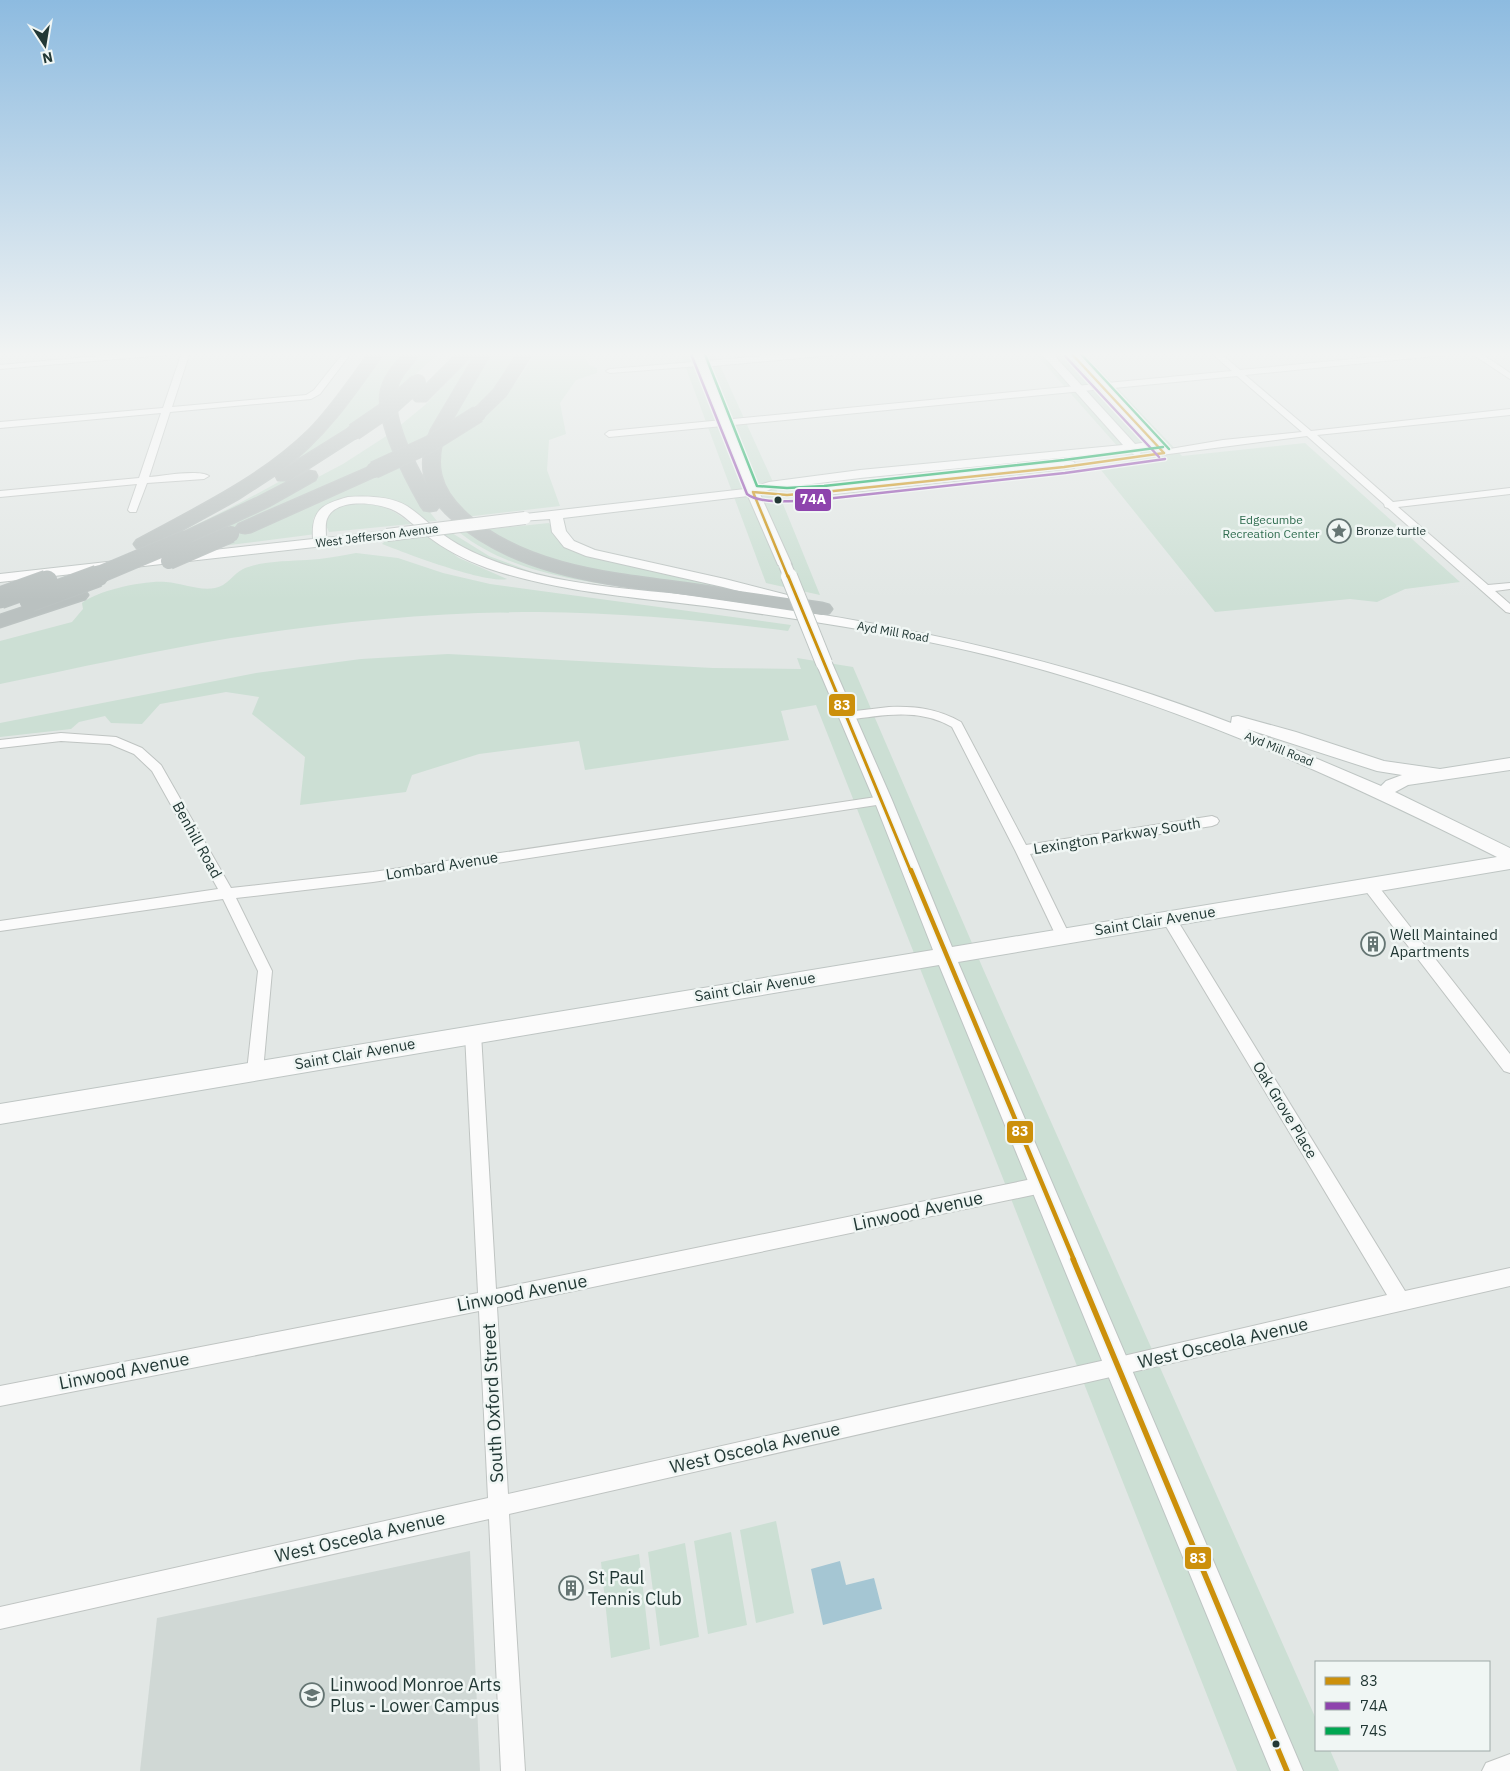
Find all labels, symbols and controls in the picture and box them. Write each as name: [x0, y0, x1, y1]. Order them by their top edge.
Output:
north arrow: [20, 20, 70, 70]
text: N: [41, 48, 55, 68]
line badge: 74A: [794, 488, 832, 512]
text: 74A: [800, 490, 827, 508]
unlabelled marker: [773, 495, 783, 505]
park label: Edgecumbe Recreation Center: [1222, 512, 1320, 541]
place icon: Bronze turtle: [1326, 518, 1352, 544]
street label: West Jefferson Avenue: [315, 520, 440, 550]
place label: Bronze turtle: [1356, 523, 1427, 538]
street label: Ayd Mill Road: [856, 618, 930, 645]
line badge: 83: [828, 693, 856, 717]
text: 83: [834, 696, 850, 714]
street label: Ayd Mill Road: [1243, 728, 1316, 769]
street label: Benhill Road: [169, 798, 226, 882]
street label: Lexington Parkway South: [1032, 813, 1202, 858]
street label: Lombard Avenue: [384, 847, 499, 884]
street label: Saint Clair Avenue: [1093, 902, 1217, 939]
place label: Well Maintained Apartments: [1390, 925, 1498, 961]
building icon: Well Maintained Apartments: [1360, 931, 1386, 957]
street label: Saint Clair Avenue: [693, 968, 817, 1005]
street label: Saint Clair Avenue: [293, 1034, 417, 1073]
street label: Oak Grove Place: [1249, 1058, 1322, 1162]
line badge: 83: [1006, 1120, 1034, 1144]
text: 83: [1012, 1122, 1028, 1140]
street label: Linwood Avenue: [851, 1185, 985, 1236]
street label: Linwood Avenue: [455, 1269, 589, 1316]
street label: West Osceola Avenue: [1135, 1312, 1310, 1373]
street label: South Oxford Street: [477, 1323, 508, 1483]
street label: Linwood Avenue: [57, 1347, 191, 1394]
street label: West Osceola Avenue: [667, 1417, 842, 1478]
street label: West Osceola Avenue: [272, 1506, 447, 1567]
line badge: 83: [1184, 1546, 1212, 1570]
text: 83: [1190, 1549, 1206, 1567]
place label: St Paul Tennis Club: [588, 1566, 682, 1610]
building icon: St Paul Tennis Club: [558, 1575, 584, 1601]
legend: [1315, 1661, 1490, 1751]
text: 83: [1360, 1671, 1378, 1690]
place label: Linwood Monroe Arts Plus - Lower Campus: [330, 1673, 501, 1717]
school or university icon: Linwood Monroe Arts Plus - Lower Campus: [299, 1682, 325, 1708]
text: 74A: [1360, 1696, 1388, 1715]
text: 74S: [1360, 1721, 1387, 1740]
unlabelled marker: [1271, 1739, 1281, 1749]

